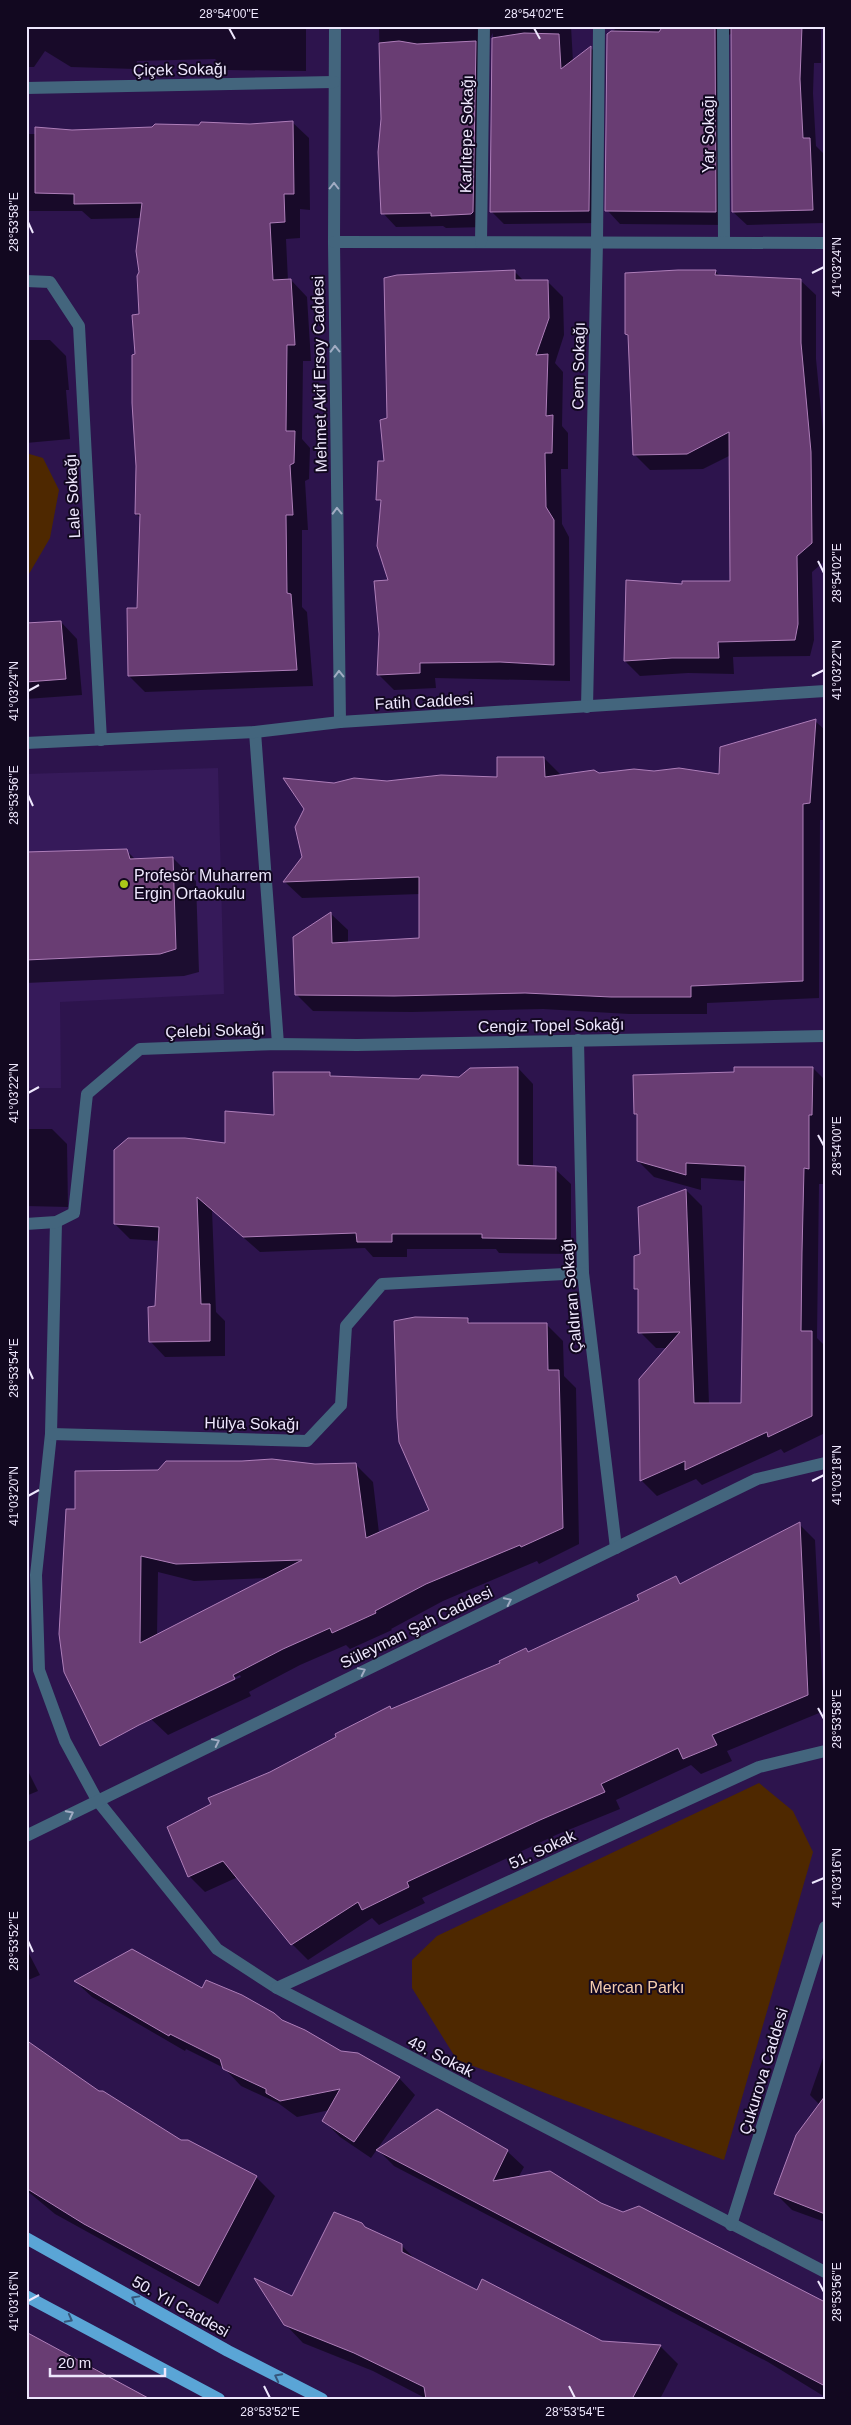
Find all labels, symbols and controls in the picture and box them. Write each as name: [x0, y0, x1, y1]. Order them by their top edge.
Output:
text: 28°54'00"E: [199, 7, 259, 21]
text: 28°54'02"E: [504, 7, 564, 21]
street label: Çiçek Sokağı: [133, 60, 227, 79]
street label: Karlıtepe Sokağı: [457, 75, 476, 193]
street label: Yar Sokağı: [700, 95, 717, 173]
one-way arrow: [329, 182, 339, 190]
text: 28°53'58"E: [7, 192, 21, 252]
text: 41°03'24"N: [830, 237, 844, 297]
street label: Mehmet Akif Ersoy Caddesi: [309, 276, 330, 472]
street label: Cem Sokağı: [569, 322, 588, 410]
one-way arrow: [330, 344, 340, 352]
street label: Lale Sokağı: [62, 453, 83, 539]
one-way arrow: [332, 507, 342, 514]
text: 28°54'02"E: [830, 543, 844, 603]
text: 41°03'22"N: [830, 640, 844, 700]
text: 41°03'24"N: [7, 661, 21, 721]
one-way arrow: [334, 669, 344, 677]
street label: Fatih Caddesi: [374, 690, 474, 713]
text: 28°53'56"E: [7, 765, 21, 825]
place label: Profesör Muharrem Ergin Ortaokulu: [134, 867, 272, 902]
marker: Profesör Muharrem Ergin Ortaokulu: [118, 878, 130, 890]
street label: Cengiz Topel Sokağı: [478, 1016, 624, 1035]
street label: Çelebi Sokağı: [165, 1020, 265, 1041]
text: 41°03'22"N: [7, 1063, 21, 1123]
text: 28°54'00"E: [830, 1116, 844, 1176]
street label: Çaldıran Sokağı: [558, 1238, 585, 1354]
text: 28°53'54"E: [7, 1338, 21, 1398]
street label: Hülya Sokağı: [204, 1414, 300, 1433]
text: 41°03'18"N: [830, 1445, 844, 1505]
text: 41°03'20"N: [7, 1466, 21, 1526]
street label: Süleyman Şah Caddesi: [337, 1583, 495, 1672]
one-way arrow: [503, 1596, 512, 1607]
one-way arrow: [357, 1667, 366, 1678]
text: 28°53'58"E: [830, 1689, 844, 1749]
one-way arrow: [210, 1738, 219, 1748]
one-way arrow: [64, 1810, 73, 1820]
street label: 51. Sokak: [506, 1826, 579, 1872]
text: 41°03'16"N: [830, 1848, 844, 1908]
text: 28°53'52"E: [7, 1911, 21, 1971]
park label: Mercan Parkı: [589, 1979, 685, 1996]
street label: Çukurova Caddesi: [736, 2006, 791, 2137]
street label: 49. Sokak: [405, 2033, 477, 2081]
text: 28°53'56"E: [830, 2262, 844, 2322]
text: 41°03'16"N: [7, 2271, 21, 2331]
street label: 50. Yıl Caddesi: [129, 2273, 232, 2340]
one-way arrow: [132, 2295, 141, 2305]
one-way arrow: [64, 2313, 73, 2323]
scale bar: [50, 2345, 165, 2377]
text: 20 m: [58, 2354, 91, 2371]
one-way arrow: [274, 2373, 283, 2383]
text: 28°53'52"E: [240, 2405, 300, 2419]
text: 28°53'54"E: [545, 2405, 605, 2419]

